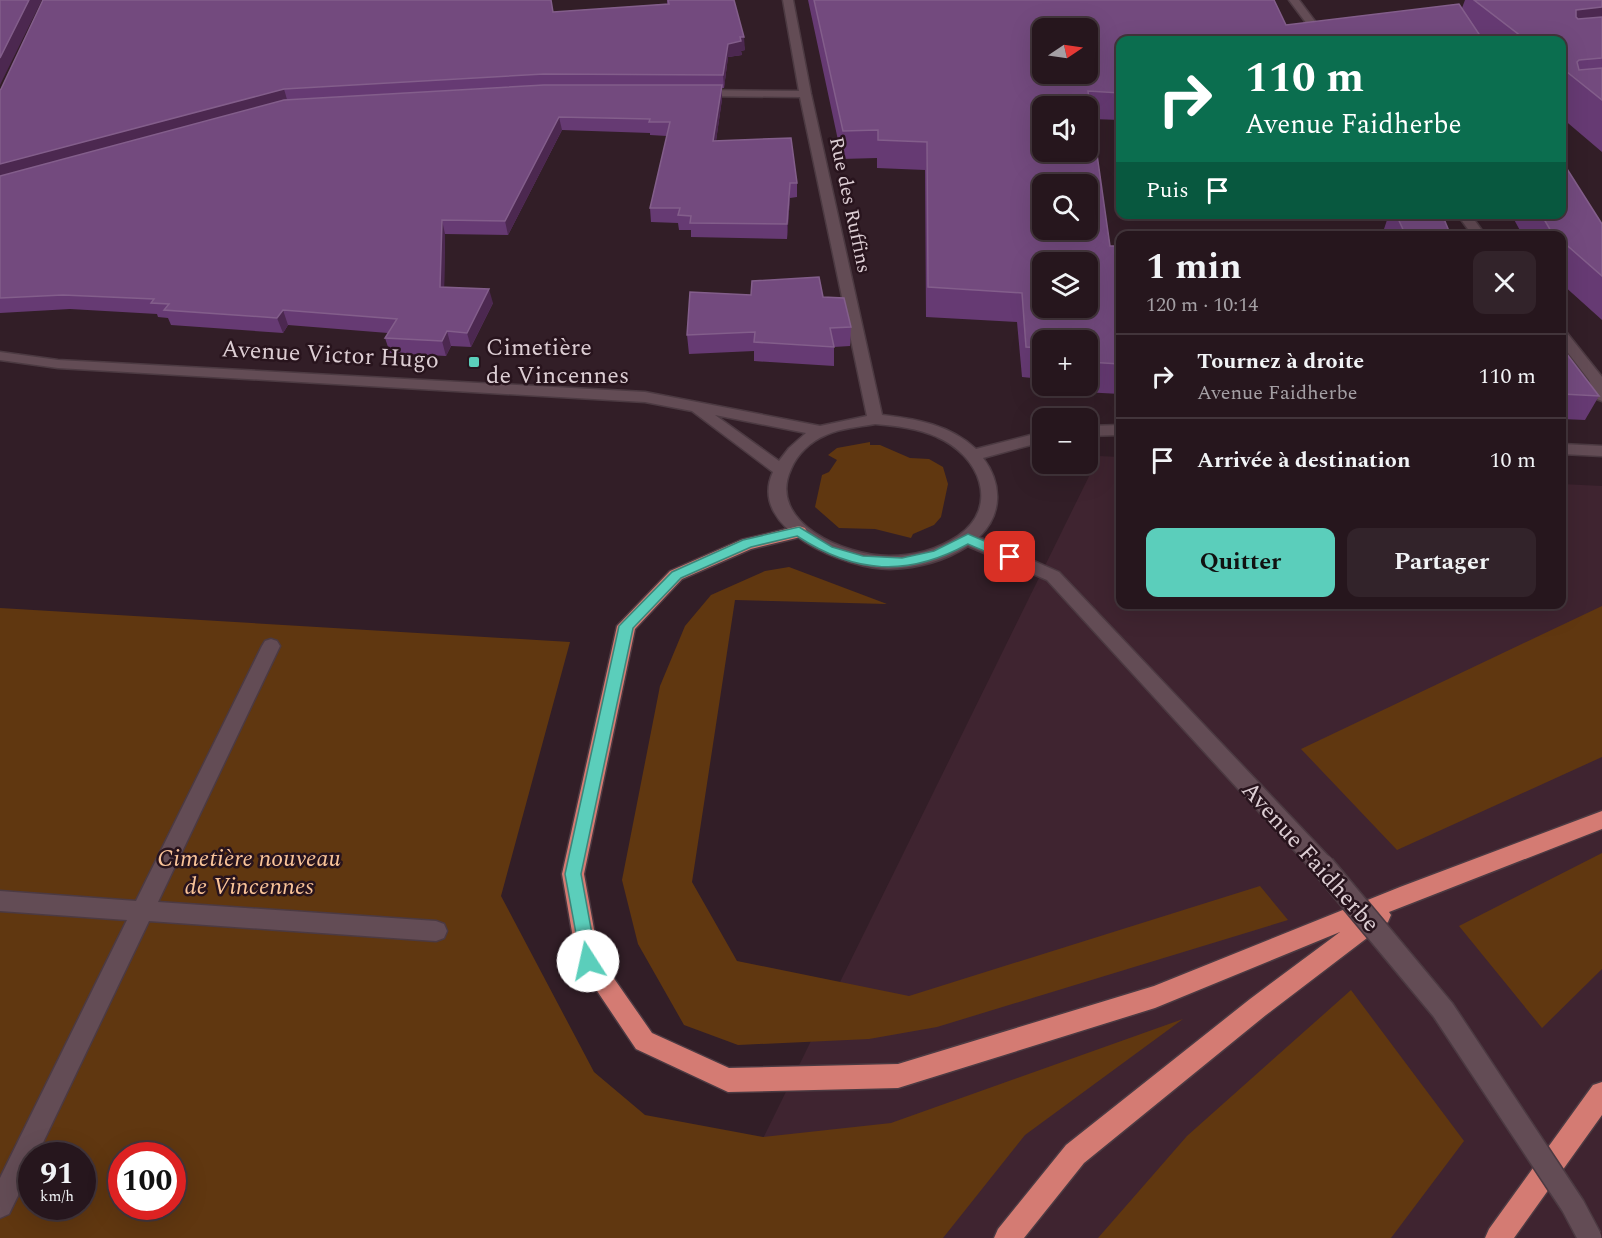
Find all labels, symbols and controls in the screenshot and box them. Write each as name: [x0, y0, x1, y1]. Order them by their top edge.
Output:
north arrow: [1032, 18, 1098, 84]
map controls: [1032, 18, 1098, 474]
text: 110 m: [1245, 47, 1364, 110]
icon: right: [1146, 60, 1224, 138]
button: sound: [1032, 96, 1098, 162]
text: Avenue Faidherbe: [1245, 104, 1462, 146]
street label: Rue des Ruffins: [821, 134, 879, 276]
button: search: [1032, 174, 1098, 240]
text: Puis: [1146, 174, 1189, 207]
icon: arrive: [1201, 174, 1234, 207]
text: 1 min: [1146, 240, 1242, 295]
button: close: [1473, 251, 1536, 314]
button: layers: [1032, 252, 1098, 318]
text: 120 m · 10:14: [1146, 290, 1258, 320]
place label: Cimetière de Vincennes: [486, 330, 629, 394]
button: +: [1032, 330, 1098, 396]
street label: Avenue Victor Hugo: [220, 331, 440, 379]
text: Tournez à droite: [1197, 345, 1364, 378]
marker: Cimetière de Vincennes: [467, 355, 481, 369]
icon: right: [1146, 360, 1179, 393]
text: 110 m: [1479, 360, 1536, 393]
text: Avenue Faidherbe: [1197, 378, 1357, 408]
button: −: [1032, 408, 1098, 474]
icon: arrive: [1146, 444, 1179, 477]
text: Arrivée à destination: [1197, 444, 1411, 477]
text: 10 m: [1490, 444, 1536, 477]
button: Quitter: [1146, 528, 1335, 597]
button: Partager: [1347, 528, 1536, 597]
pin: [984, 531, 1035, 582]
icon: arrive: [993, 540, 1026, 573]
street label: Avenue Faidherbe: [1232, 773, 1388, 941]
park label: Cimetière nouveau de Vincennes: [157, 841, 341, 905]
position arrow: [556, 929, 620, 993]
speed limit sign: 100: [108, 1142, 186, 1220]
text: 91: [40, 1151, 74, 1197]
text: km/h: [40, 1185, 74, 1208]

